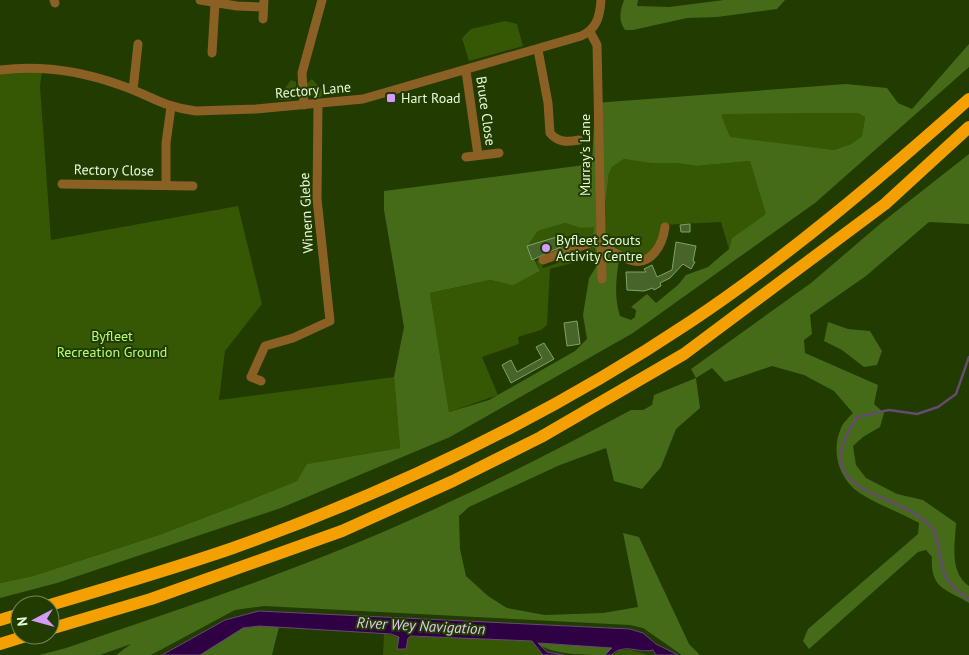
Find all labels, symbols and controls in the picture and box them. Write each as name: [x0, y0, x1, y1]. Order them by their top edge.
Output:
street label: Bruce Close: [472, 75, 500, 147]
street label: Rectory Lane: [274, 78, 352, 102]
place label: Hart Road: [401, 89, 461, 107]
marker: Hart Road: [385, 92, 397, 104]
street label: Murray's Lane: [576, 114, 594, 196]
street label: Rectory Close: [74, 160, 154, 180]
street label: Winern Glebe: [295, 172, 317, 254]
place label: Byfleet Scouts Activity Centre: [556, 231, 643, 265]
marker: Byfleet Scouts Activity Centre: [540, 242, 552, 254]
park label: Byfleet Recreation Ground: [57, 327, 167, 361]
north arrow: [10, 595, 60, 645]
water label: River Wey Navigation: [356, 613, 486, 638]
text: N: [13, 616, 32, 627]

